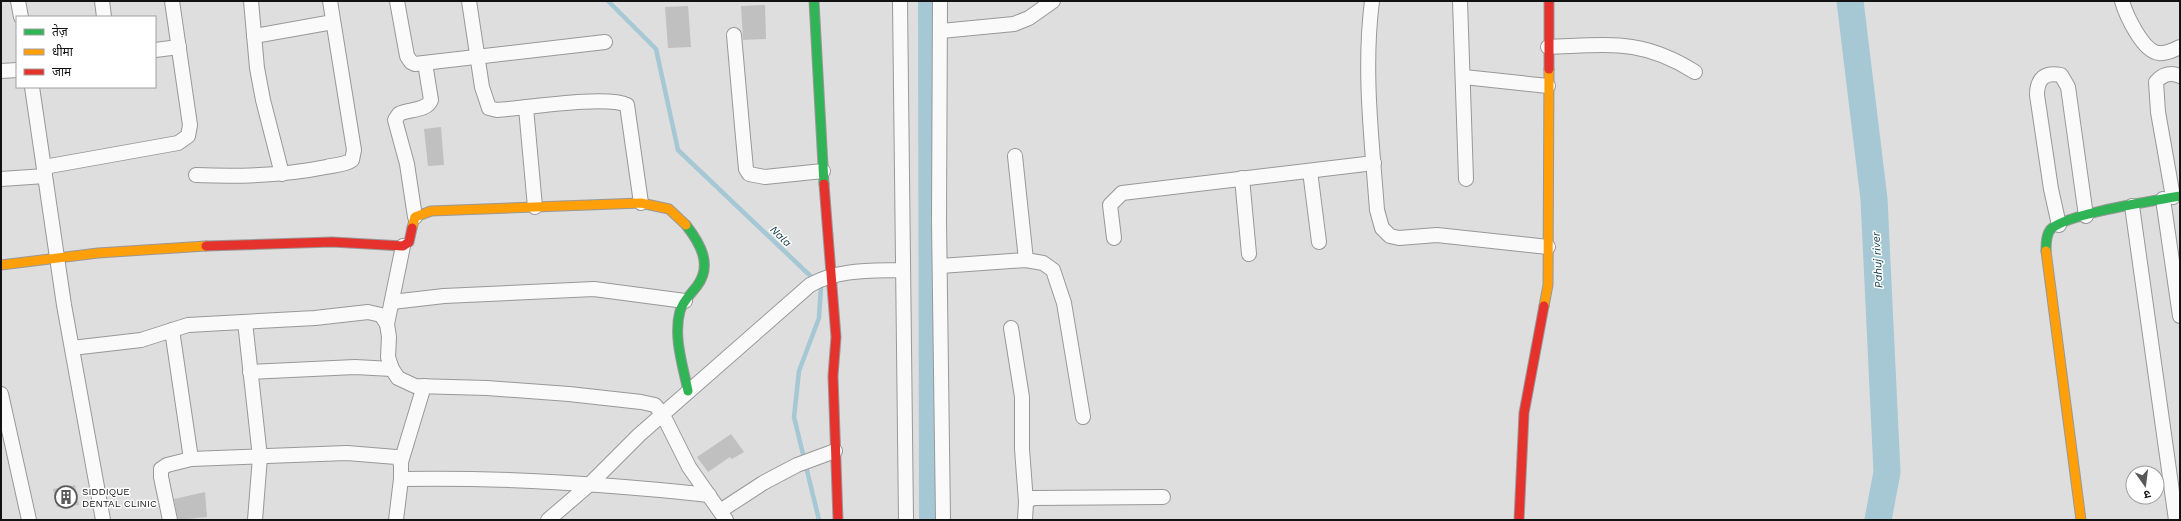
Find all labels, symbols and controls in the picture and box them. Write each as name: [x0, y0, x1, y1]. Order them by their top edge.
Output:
legend: [16, 16, 156, 88]
text: तेज़: [52, 24, 69, 39]
text: धीमा: [52, 44, 74, 59]
text: जाम: [52, 65, 72, 79]
water label: Nala: [767, 223, 794, 250]
water label: Pahuj river: [1869, 231, 1885, 288]
north arrow: [2125, 465, 2165, 505]
building icon: SIDDIQUE DENTAL CLINIC: [53, 484, 79, 510]
place label: SIDDIQUE DENTAL CLINIC: [82, 486, 157, 509]
text: उ: [2142, 487, 2152, 501]

